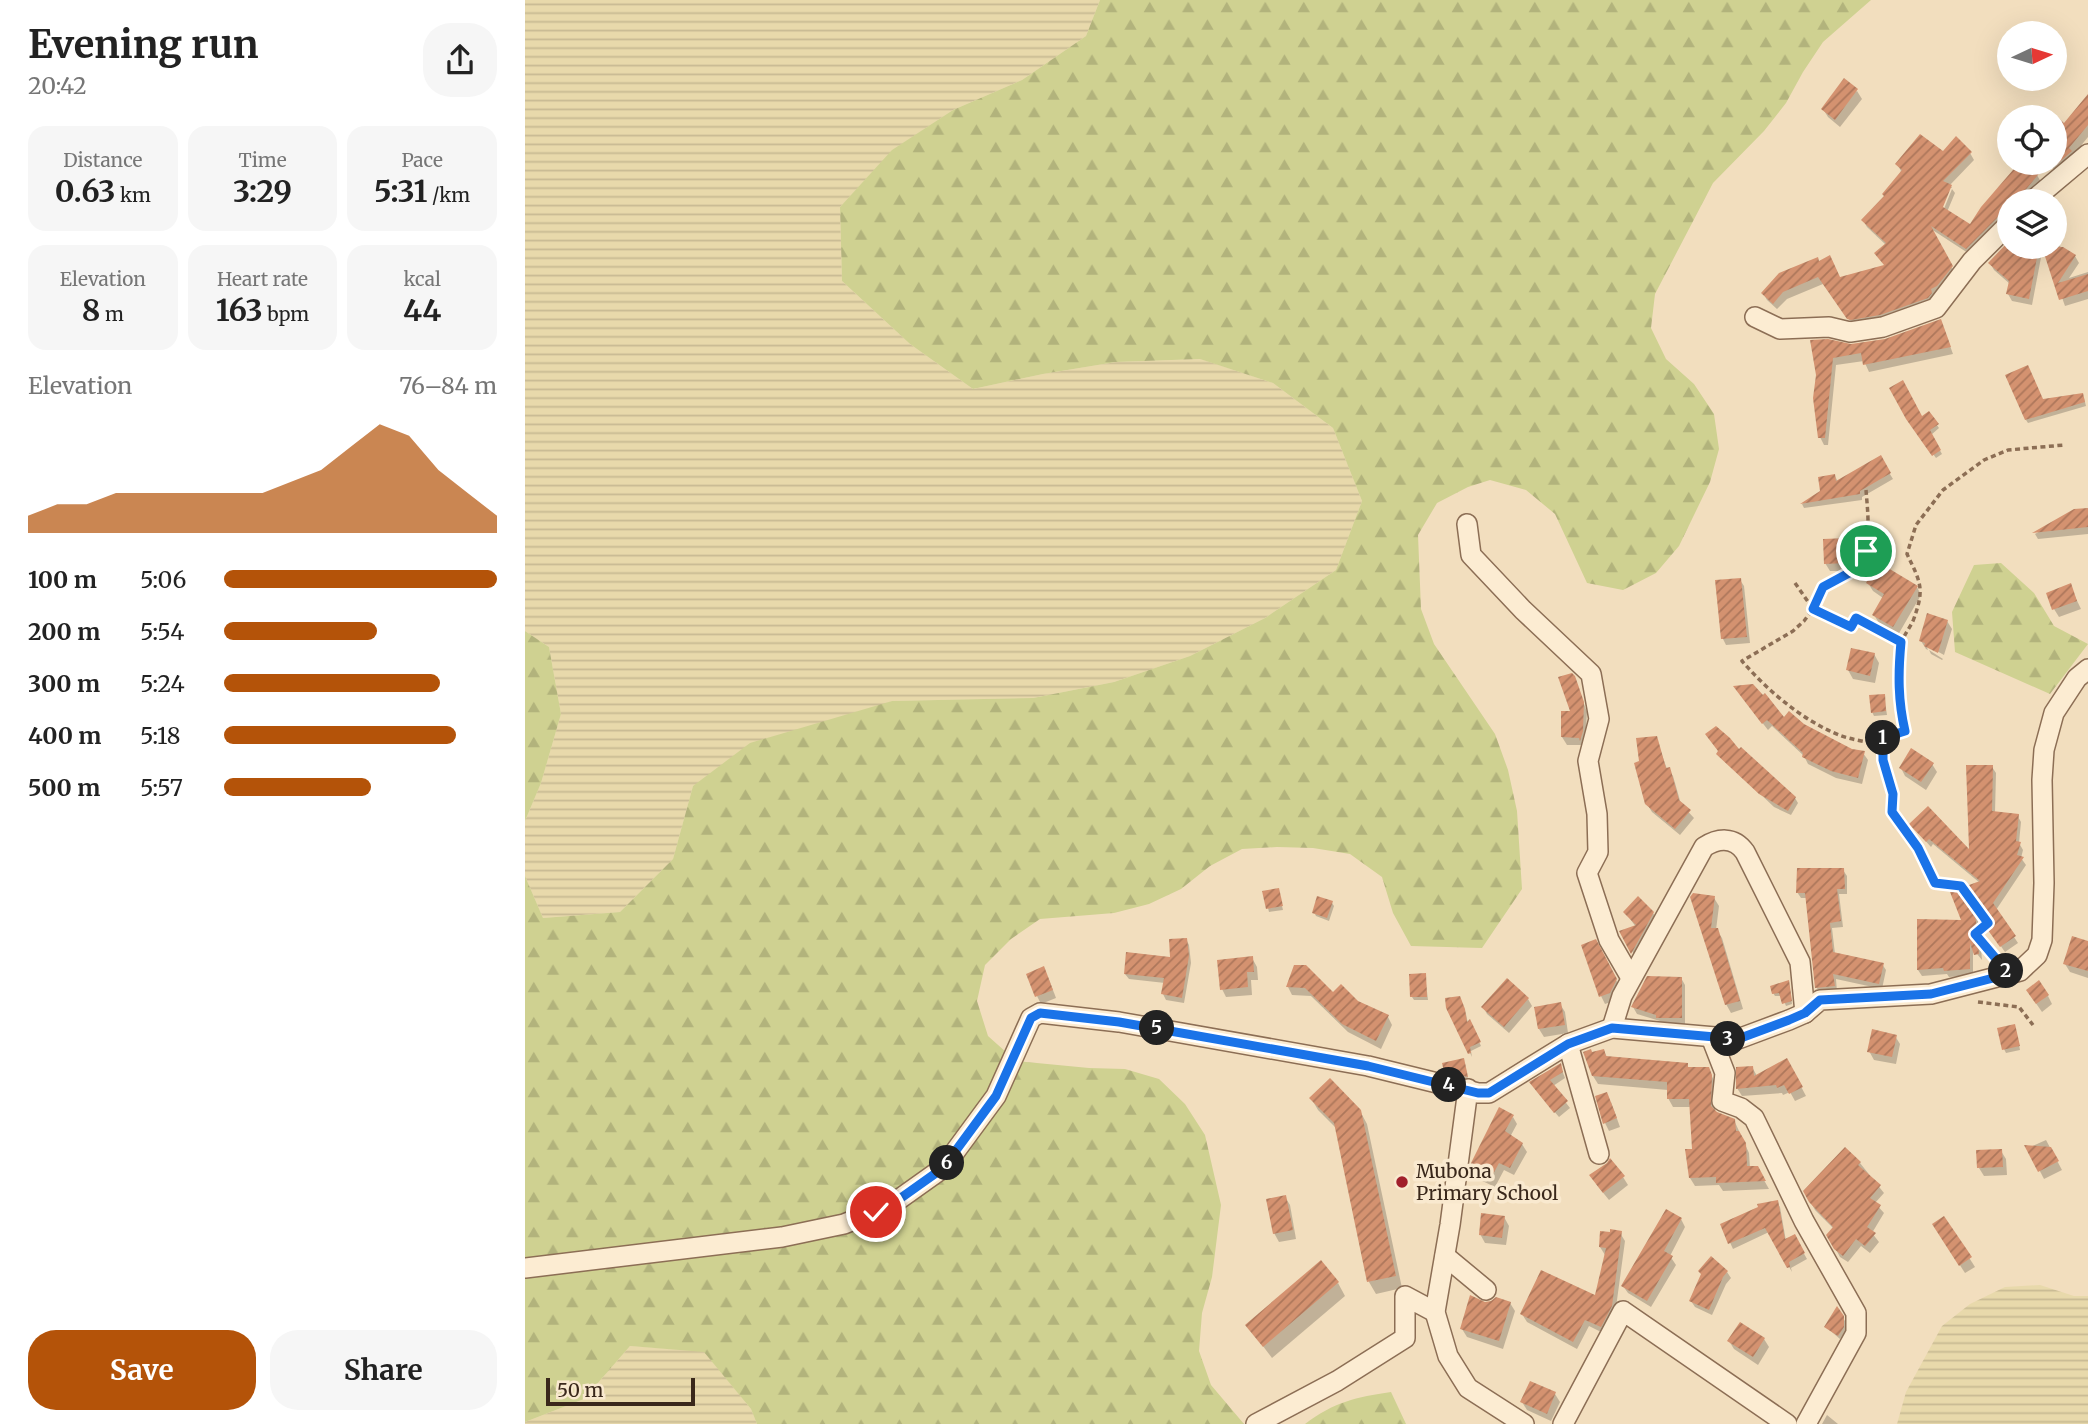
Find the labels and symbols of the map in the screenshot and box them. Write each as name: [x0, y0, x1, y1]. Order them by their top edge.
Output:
north arrow: [1997, 21, 2067, 91]
pin: [1836, 521, 1896, 581]
pin: 1: [1865, 720, 1901, 756]
pin: 2: [1989, 954, 2023, 988]
pin: 5: [1139, 1010, 1175, 1046]
pin: 3: [1711, 1021, 1745, 1056]
pin: 4: [1431, 1068, 1467, 1102]
pin: 6: [929, 1146, 965, 1180]
place label: Mubona Primary School: [1416, 1159, 1558, 1205]
marker: Mubona Primary School: [1394, 1174, 1410, 1190]
pin: [846, 1182, 906, 1242]
scale bar: [546, 1375, 695, 1407]

